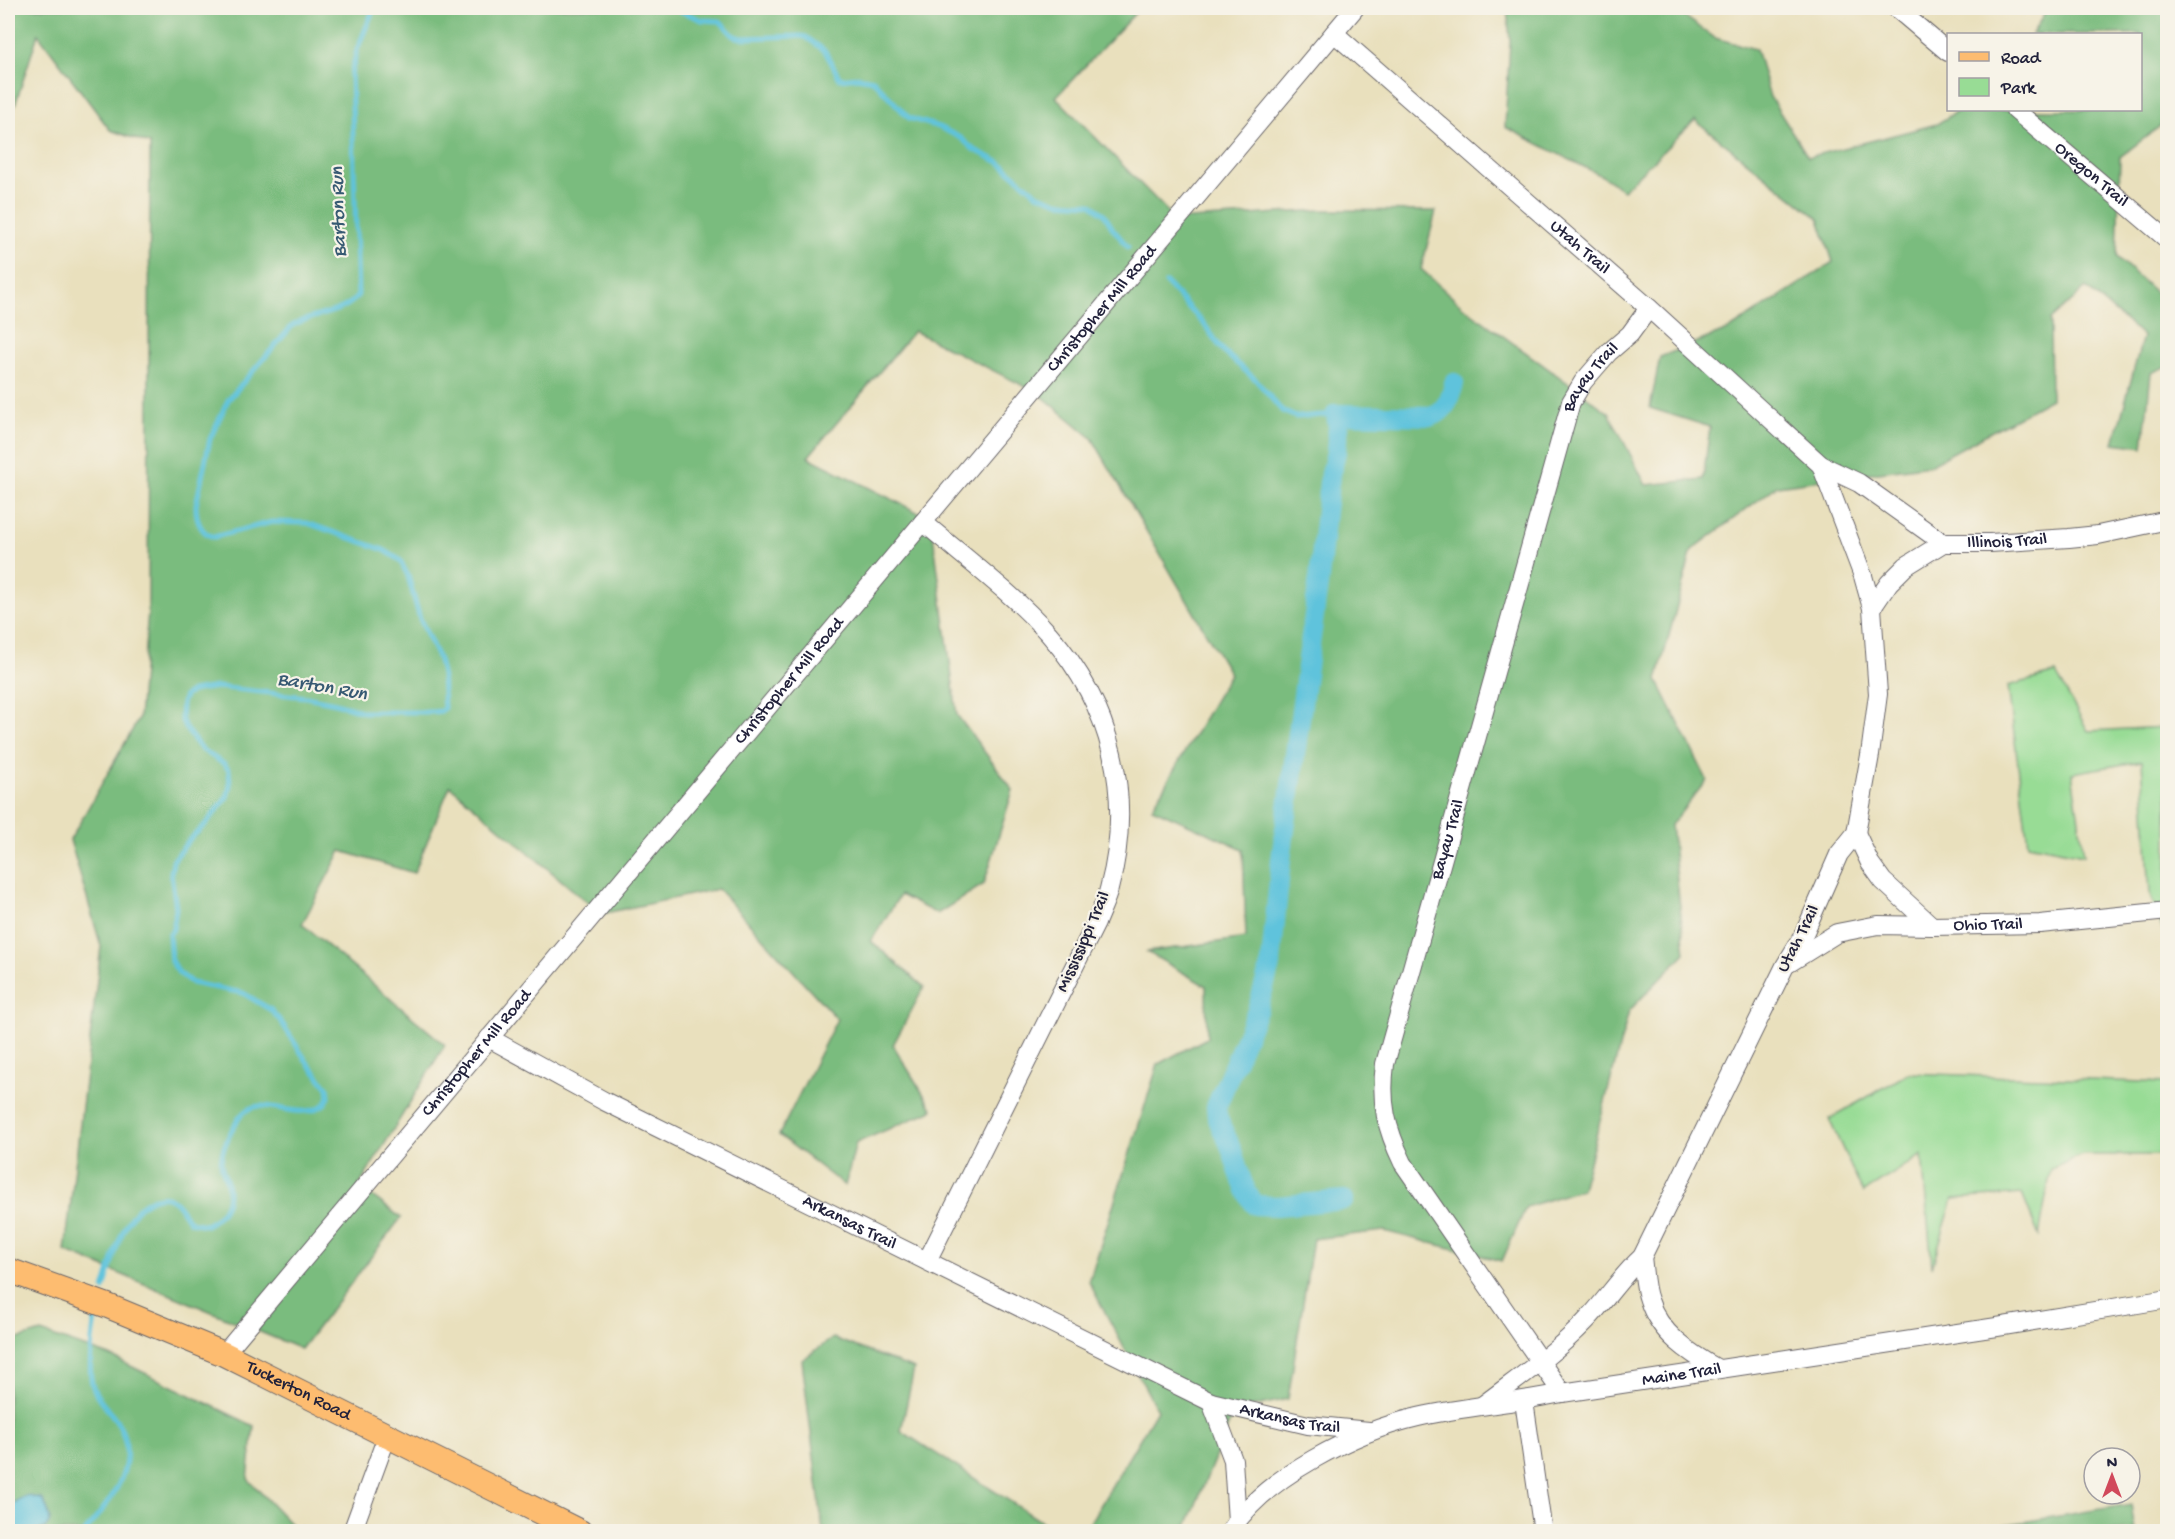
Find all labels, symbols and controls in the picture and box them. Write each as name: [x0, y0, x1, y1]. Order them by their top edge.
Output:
legend: [1947, 33, 2142, 111]
text: Road: [2001, 49, 2042, 70]
text: Park: [2000, 79, 2037, 100]
street label: Oregon Trail: [2050, 138, 2132, 212]
water label: Barton Run: [327, 166, 353, 258]
street label: Utah Trail: [1545, 216, 1614, 279]
street label: Christopher Mill Road: [1043, 240, 1162, 377]
street label: Bayau Trail: [1558, 338, 1623, 415]
street label: Illinois Trail: [1967, 529, 2048, 554]
street label: Christopher Mill Road: [730, 612, 850, 749]
water label: Barton Run: [275, 669, 369, 707]
street label: Bayau Trail: [1427, 797, 1469, 883]
street label: Mississippi Trail: [1052, 888, 1116, 995]
street label: Utah Trail: [1773, 902, 1825, 976]
street label: Ohio Trail: [1953, 914, 2023, 936]
street label: Christopher Mill Road: [417, 984, 537, 1121]
street label: Arkansas Trail: [799, 1191, 900, 1255]
street label: Tuckerton Road: [242, 1356, 355, 1427]
street label: Maine Trail: [1641, 1358, 1723, 1391]
street label: Arkansas Trail: [1237, 1399, 1341, 1439]
north arrow: [2082, 1446, 2142, 1506]
text: N: [2107, 1455, 2118, 1474]

